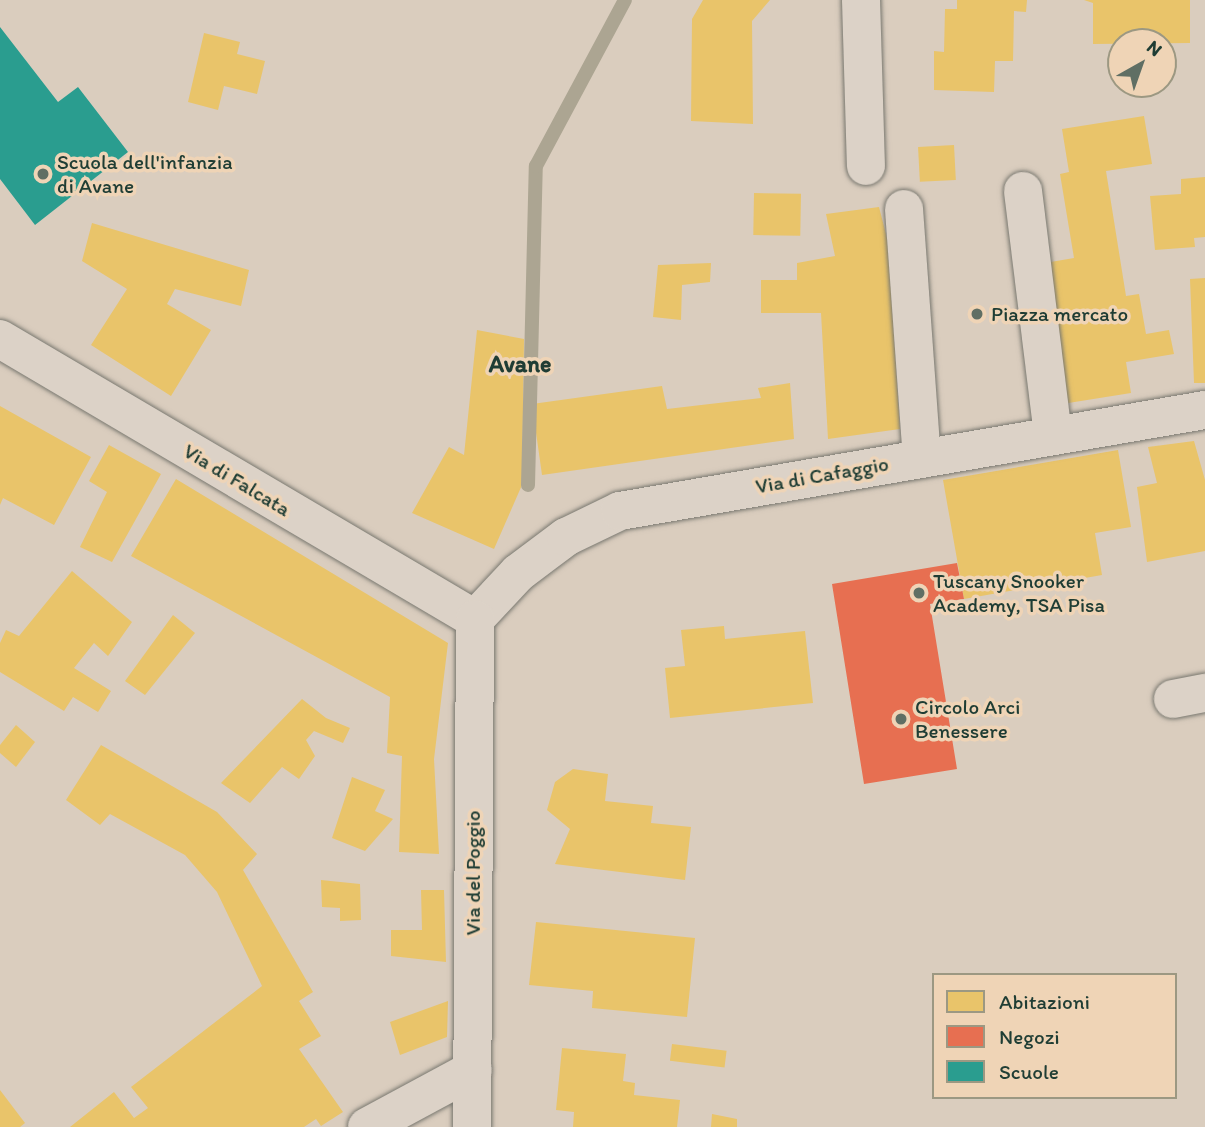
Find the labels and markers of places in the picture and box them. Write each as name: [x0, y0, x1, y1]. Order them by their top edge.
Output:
place label: Scuola dell'infanzia di Avane: [57, 149, 233, 199]
marker: Scuola dell'infanzia di Avane: [35, 166, 51, 182]
place label: Piazza mercato: [991, 301, 1128, 327]
marker: Piazza mercato: [969, 306, 985, 322]
place label: Tuscany Snooker Academy, TSA Pisa: [933, 568, 1104, 618]
marker: Tuscany Snooker Academy, TSA Pisa: [911, 585, 927, 601]
place label: Circolo Arci Benessere: [915, 694, 1020, 744]
marker: Circolo Arci Benessere: [893, 711, 909, 727]

